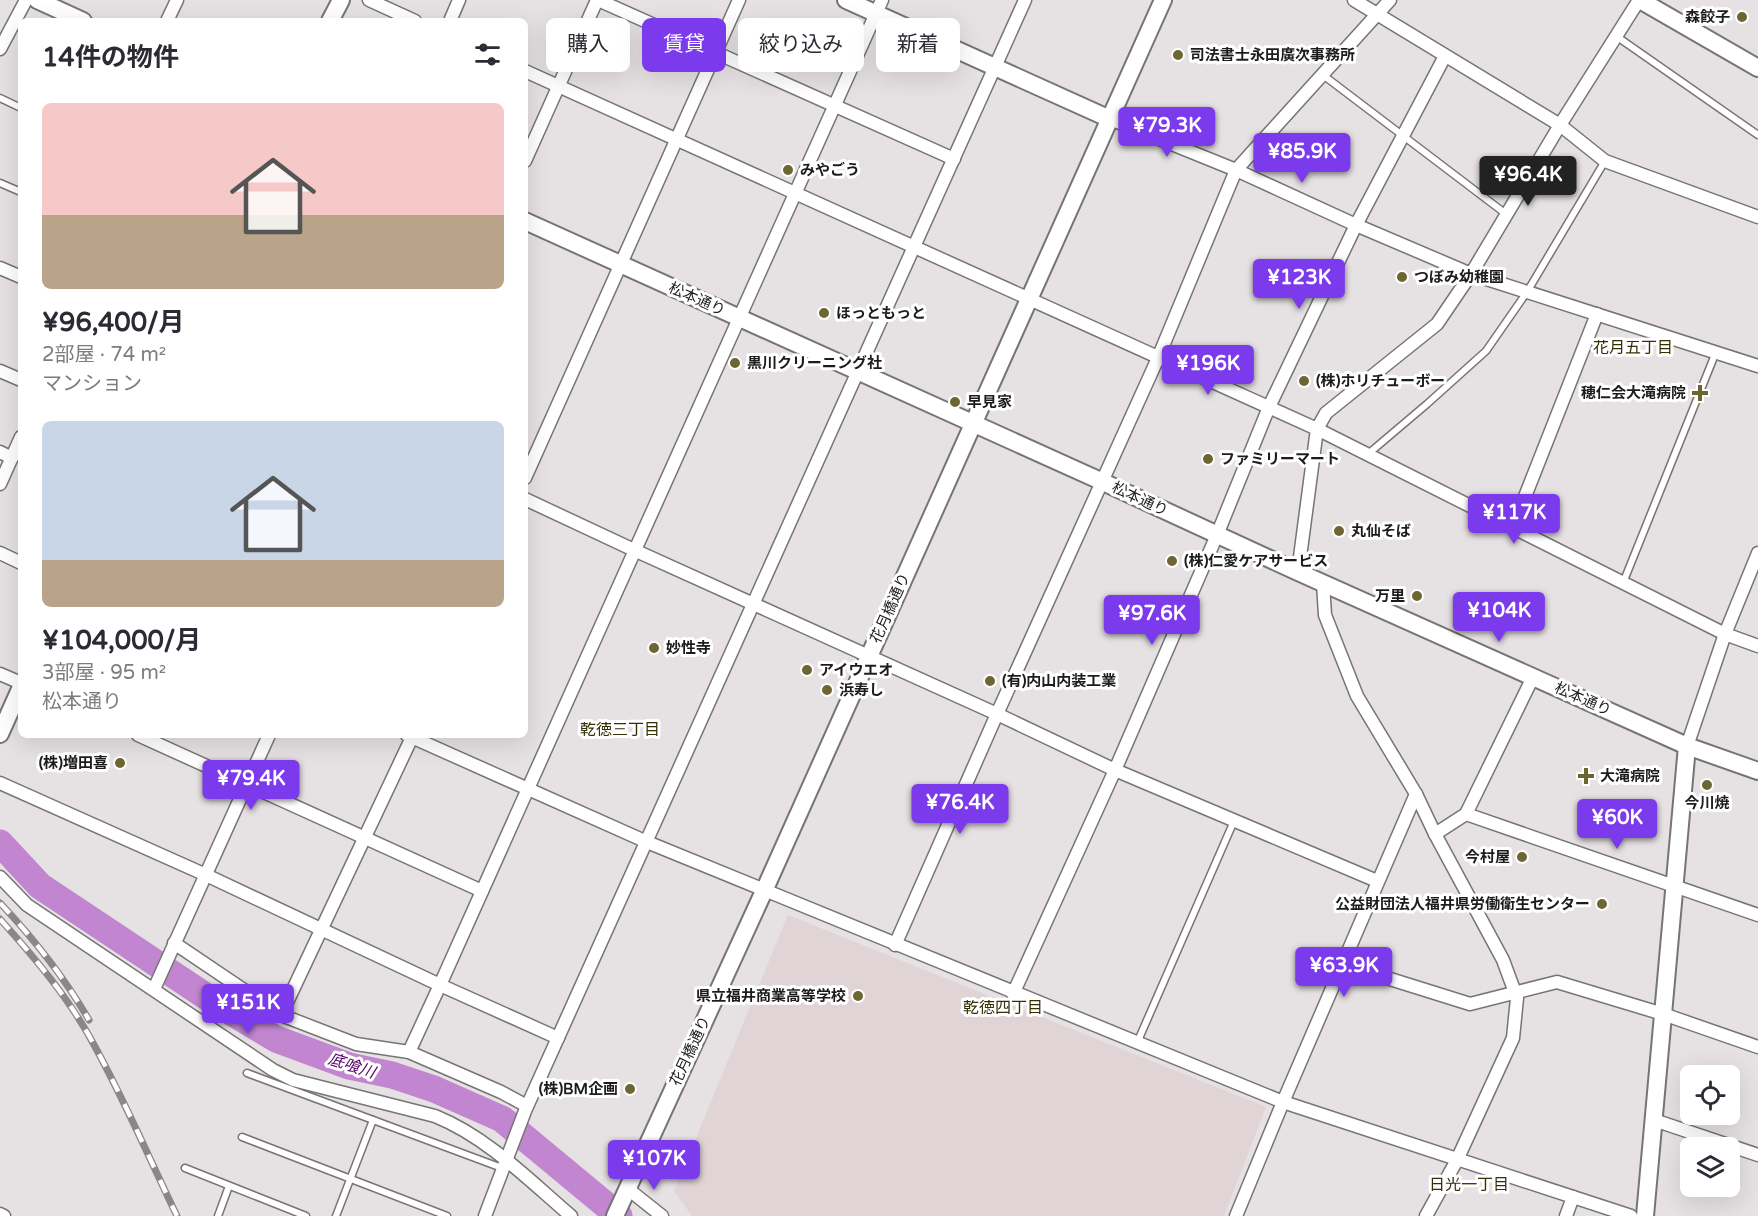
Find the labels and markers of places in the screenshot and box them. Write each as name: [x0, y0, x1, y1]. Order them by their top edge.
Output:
place label: 森餃子: [1685, 8, 1730, 26]
marker: 森餃子: [1735, 10, 1749, 24]
place label: 司法書士永田廣次事務所: [1190, 46, 1355, 64]
marker: 司法書士永田廣次事務所: [1171, 48, 1185, 62]
pin: ¥79.3K: [1118, 107, 1216, 158]
pin: ¥85.9K: [1253, 133, 1351, 184]
pin: ¥96.4K: [1479, 156, 1577, 207]
place label: みやごう: [800, 161, 860, 179]
marker: みやごう: [781, 163, 795, 177]
pin: ¥123K: [1257, 259, 1341, 310]
place label: つぼみ幼稚園: [1414, 268, 1504, 286]
marker: つぼみ幼稚園: [1395, 270, 1409, 284]
place label: ほっともっと: [836, 304, 926, 322]
marker: ほっともっと: [817, 306, 831, 320]
pin: ¥196K: [1166, 345, 1250, 396]
place label: 黒川クリーニング社: [747, 354, 882, 372]
marker: 黒川クリーニング社: [728, 356, 742, 370]
place label: (株)ホリチューボー: [1316, 372, 1445, 390]
marker: (株)ホリチューボー: [1297, 374, 1311, 388]
place label: 穂仁会大滝病院: [1581, 384, 1686, 402]
marker: 穂仁会大滝病院: [1691, 384, 1709, 402]
place label: 早見家: [967, 393, 1012, 411]
marker: 早見家: [948, 395, 962, 409]
place label: ファミリーマート: [1220, 450, 1340, 468]
marker: ファミリーマート: [1201, 452, 1215, 466]
pin: ¥117K: [1472, 494, 1556, 545]
place label: 丸仙そば: [1351, 522, 1411, 540]
marker: 丸仙そば: [1332, 524, 1346, 538]
place label: (株)仁愛ケアサービス: [1184, 552, 1328, 570]
marker: (株)仁愛ケアサービス: [1165, 554, 1179, 568]
place label: 万里: [1375, 587, 1405, 605]
marker: 万里: [1410, 589, 1424, 603]
pin: ¥104K: [1457, 592, 1541, 643]
pin: ¥97.6K: [1103, 595, 1201, 646]
place label: 妙性寺: [666, 639, 711, 657]
marker: 妙性寺: [647, 641, 661, 655]
place label: アイウエオ: [819, 661, 893, 679]
marker: アイウエオ: [800, 663, 814, 677]
place label: (有)内山内装工業: [1002, 672, 1116, 690]
marker: (有)内山内装工業: [983, 674, 997, 688]
place label: 浜寿し: [839, 681, 884, 699]
marker: 浜寿し: [820, 683, 834, 697]
place label: (株)増田喜: [39, 754, 108, 772]
marker: (株)増田喜: [113, 756, 127, 770]
pin: ¥79.4K: [202, 760, 300, 811]
marker: 大滝病院: [1577, 767, 1595, 785]
place label: 大滝病院: [1600, 767, 1660, 785]
marker: 今川焼: [1700, 778, 1714, 792]
pin: ¥76.4K: [911, 784, 1009, 835]
place label: 今川焼: [1684, 794, 1730, 812]
pin: ¥60K: [1581, 799, 1653, 850]
place label: 今村屋: [1465, 848, 1510, 866]
marker: 今村屋: [1515, 850, 1529, 864]
place label: 公益財団法人福井県労働衛生センター: [1335, 895, 1590, 913]
marker: 公益財団法人福井県労働衛生センター: [1595, 897, 1609, 911]
pin: ¥63.9K: [1295, 947, 1393, 998]
pin: ¥151K: [206, 984, 290, 1035]
place label: 県立福井商業高等学校: [696, 987, 846, 1005]
marker: 県立福井商業高等学校: [851, 989, 865, 1003]
place label: (株)BM企画: [539, 1080, 618, 1098]
marker: (株)BM企画: [623, 1082, 637, 1096]
pin: ¥107K: [612, 1140, 696, 1191]

